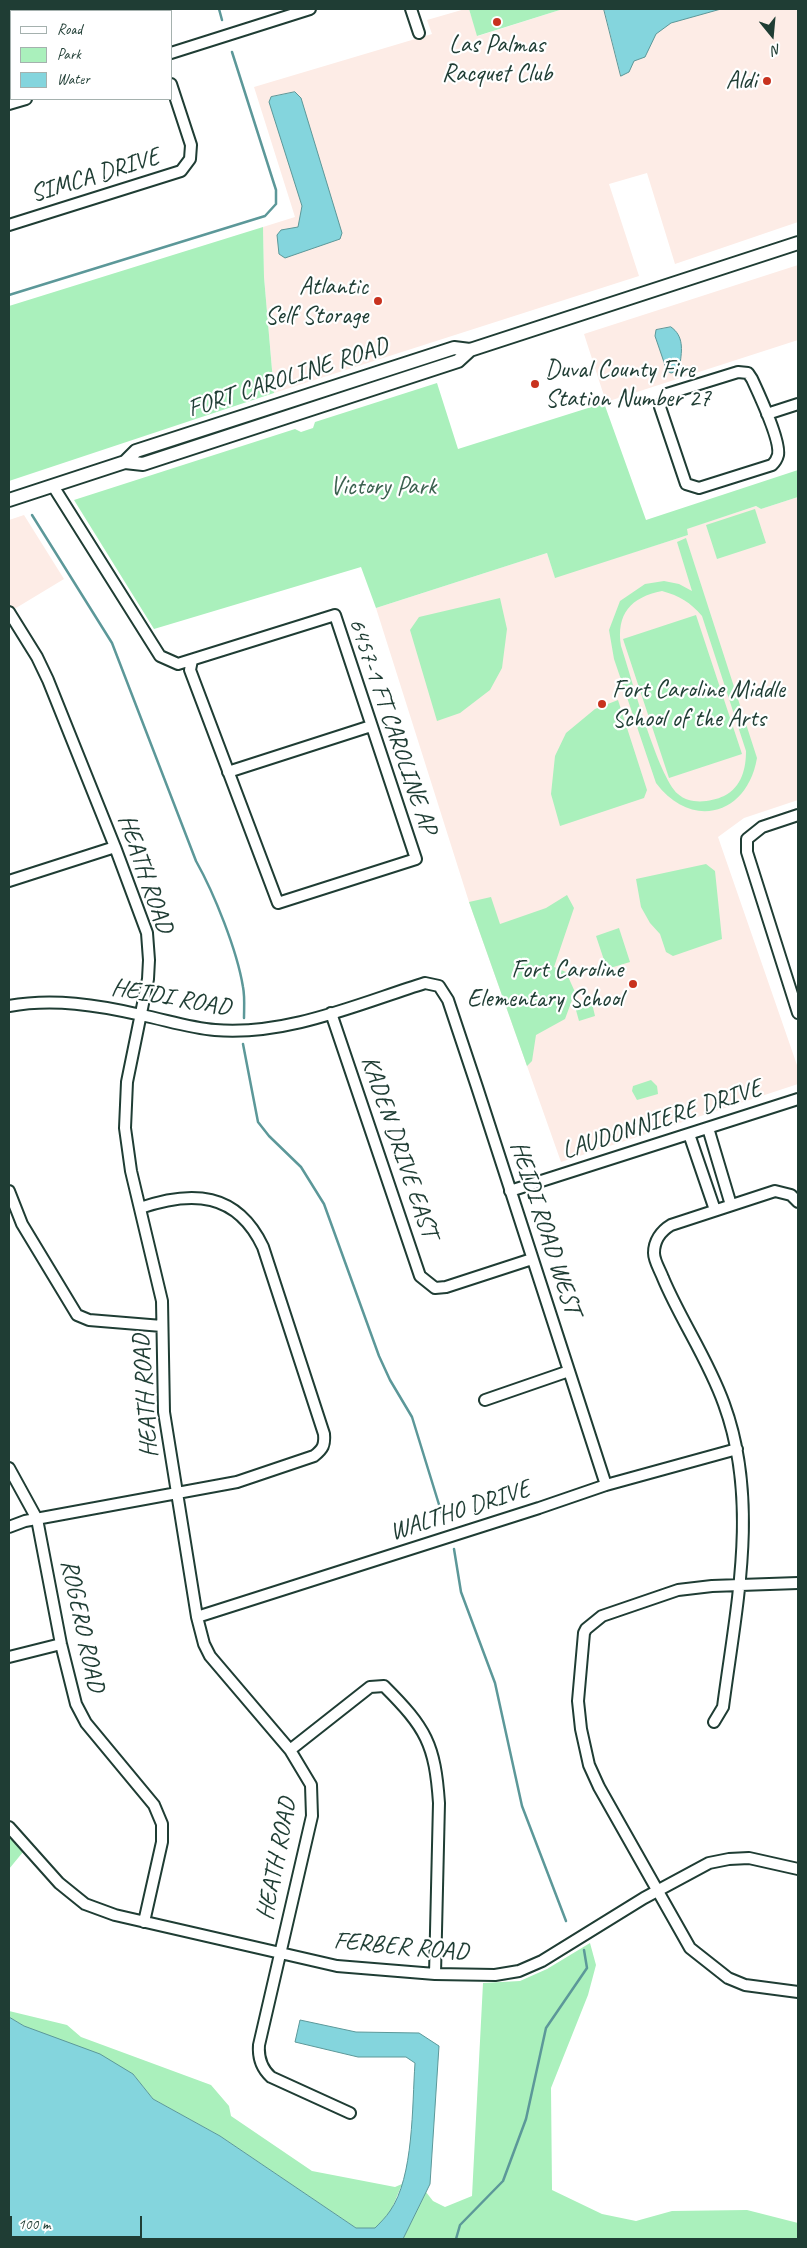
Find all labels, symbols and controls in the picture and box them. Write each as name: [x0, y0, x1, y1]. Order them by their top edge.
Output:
legend: [10, 10, 172, 100]
north arrow: [747, 10, 797, 60]
marker: Las Palmas Racquet Club: [491, 16, 503, 28]
text: Road: [57, 20, 82, 39]
place label: Las Palmas Racquet Club: [442, 30, 552, 89]
text: N: [770, 40, 783, 59]
text: Park: [57, 45, 81, 64]
place label: Aldi: [726, 66, 757, 96]
text: Water: [57, 70, 90, 89]
marker: Aldi: [761, 75, 773, 87]
street label: SIMCA DRIVE: [27, 142, 163, 210]
place label: Atlantic Self Storage: [265, 272, 368, 331]
marker: Atlantic Self Storage: [372, 295, 384, 307]
street label: FORT CAROLINE ROAD: [184, 331, 392, 425]
place label: Duval County Fire Station Number 27: [545, 355, 711, 414]
marker: Duval County Fire Station Number 27: [529, 378, 541, 390]
park label: Victory Park: [330, 472, 436, 502]
street label: 6457-1 FT CAROLINE AP: [341, 614, 443, 838]
place label: Fort Caroline Middle School of the Arts: [612, 675, 785, 734]
marker: Fort Caroline Middle School of the Arts: [596, 698, 608, 710]
street label: HEATH ROAD: [111, 811, 179, 937]
place label: Fort Caroline Elementary School: [467, 955, 623, 1014]
street label: HEIDI ROAD: [109, 973, 233, 1023]
marker: Fort Caroline Elementary School: [627, 978, 639, 990]
street label: KADEN DRIVE EAST: [354, 1052, 444, 1242]
street label: LAUDONNIERE DRIVE: [558, 1074, 766, 1166]
street label: HEIDI ROAD WEST: [503, 1138, 587, 1318]
street label: HEATH ROAD: [127, 1333, 165, 1459]
street label: WALTHO DRIVE: [386, 1474, 534, 1548]
street label: ROGERO ROAD: [53, 1557, 111, 1695]
street label: HEATH ROAD: [250, 1796, 304, 1922]
street label: FERBER ROAD: [332, 1926, 470, 1968]
scale bar: [12, 2206, 145, 2238]
text: 100 m: [18, 2215, 50, 2234]

